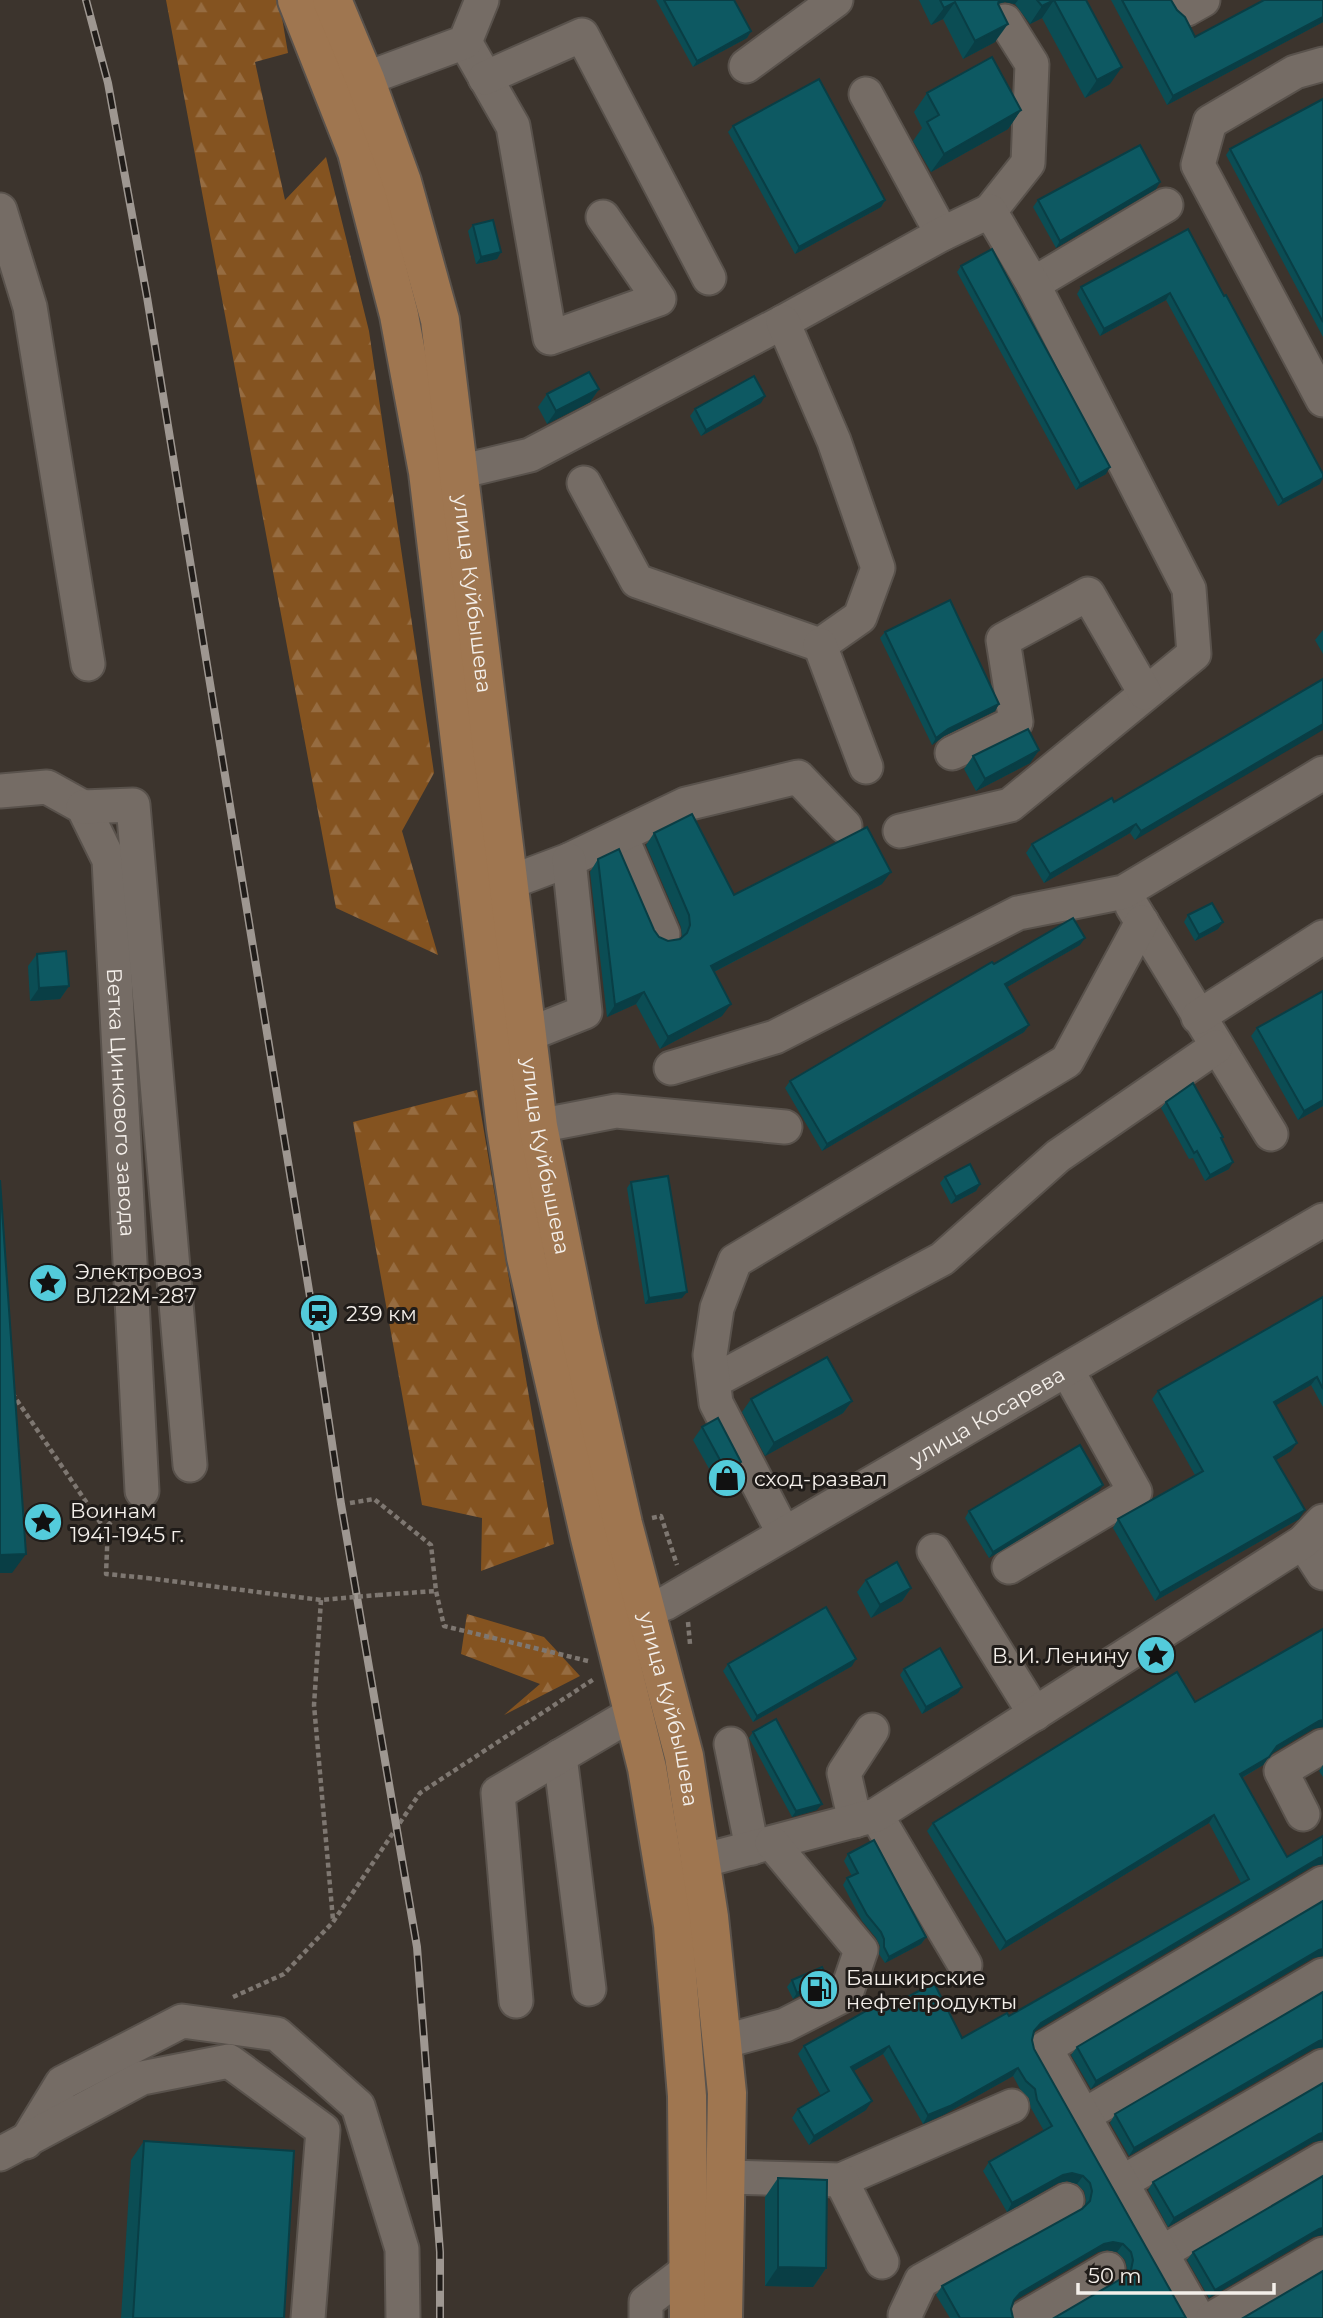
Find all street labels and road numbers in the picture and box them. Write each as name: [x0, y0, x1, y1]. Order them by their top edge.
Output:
street label: улица Куйбышева: [449, 492, 498, 694]
street label: Ветка Цинкового завода: [102, 967, 141, 1237]
street label: улица Куйбышева: [517, 1055, 576, 1256]
street label: улица Косарева: [904, 1361, 1069, 1471]
street label: улица Куйбышева: [634, 1608, 704, 1808]

